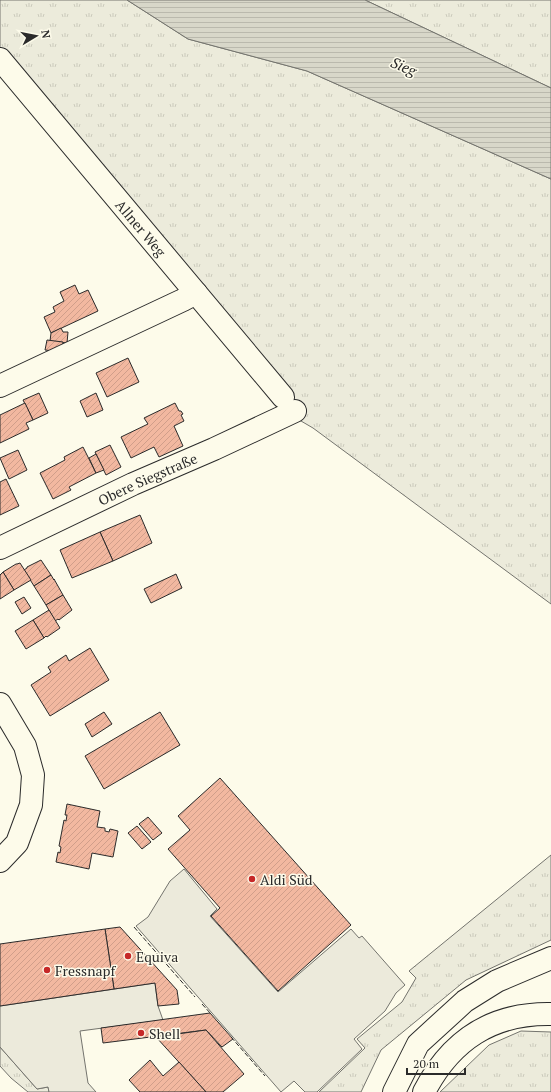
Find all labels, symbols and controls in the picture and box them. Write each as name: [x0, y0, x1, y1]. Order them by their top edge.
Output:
north arrow: [16, 16, 56, 56]
text: N: [38, 29, 54, 40]
water label: Sieg: [388, 52, 422, 81]
street label: Allner Weg: [112, 195, 171, 261]
street label: Obere Siegstraße: [95, 448, 200, 509]
place label: Aldi Süd: [260, 870, 313, 889]
marker: Aldi Süd: [247, 874, 257, 884]
place label: Equiva: [136, 947, 178, 966]
marker: Equiva: [123, 951, 133, 961]
place label: Fressnapf: [55, 961, 116, 980]
marker: Fressnapf: [42, 965, 52, 975]
place label: Shell: [149, 1024, 180, 1043]
marker: Shell: [136, 1028, 146, 1038]
scale bar: [407, 1050, 465, 1076]
text: 20 m: [413, 1056, 440, 1071]

